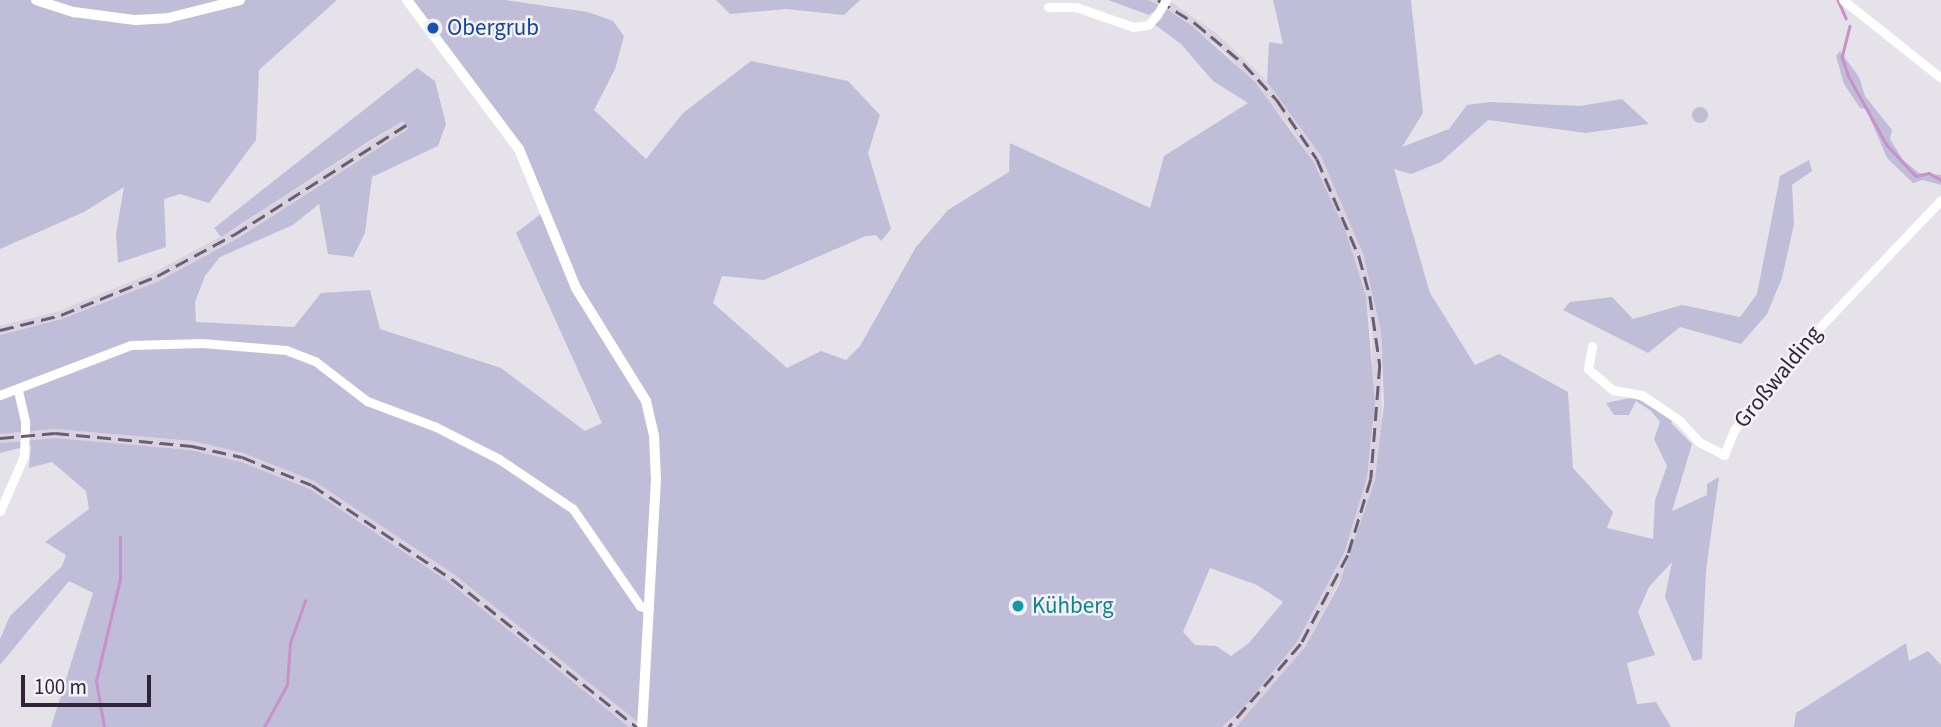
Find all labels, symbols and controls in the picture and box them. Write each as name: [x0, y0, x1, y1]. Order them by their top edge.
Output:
place label: Obergrub: [447, 14, 539, 42]
marker: Obergrub: [425, 20, 441, 36]
street label: Großwalding: [1728, 320, 1828, 434]
place label: Kühberg: [1032, 592, 1113, 620]
marker: Kühberg: [1010, 598, 1026, 614]
scale bar: [24, 660, 154, 704]
text: 100 m: [34, 672, 87, 702]

